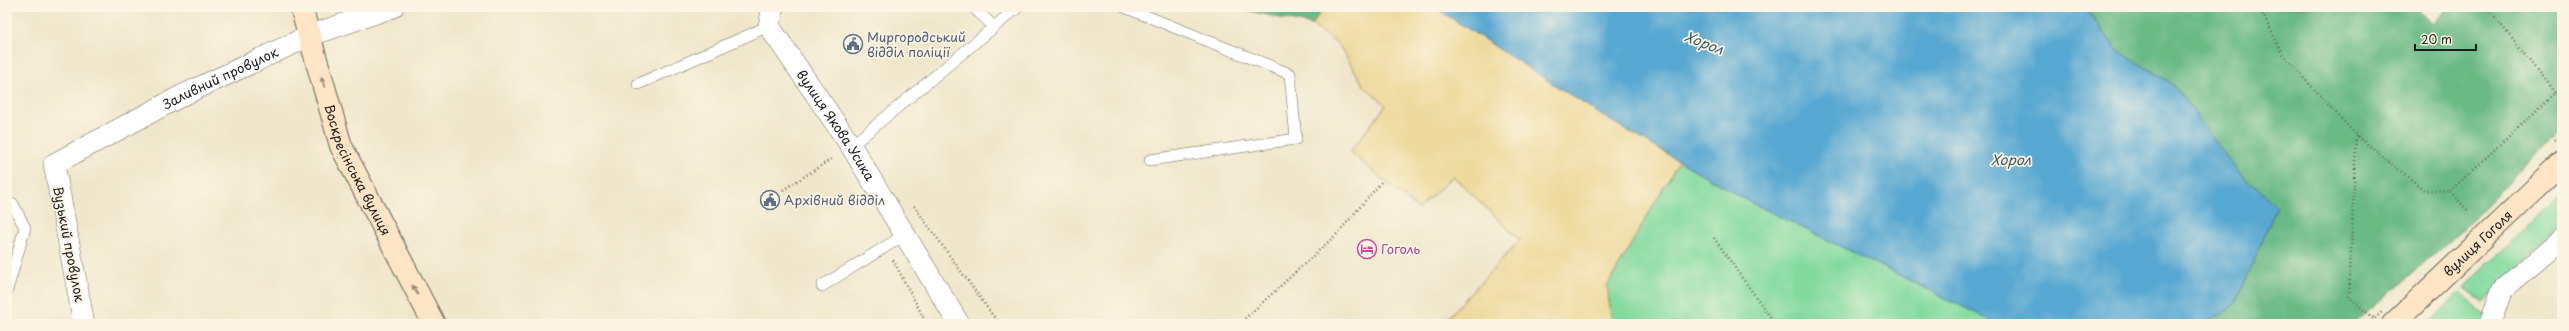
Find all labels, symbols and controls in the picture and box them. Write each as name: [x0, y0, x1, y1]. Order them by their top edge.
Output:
water label: Хорол: [1682, 26, 1727, 60]
scale bar: [2415, 26, 2476, 52]
place label: Миргородський відділ поліції: [867, 27, 966, 61]
text: 20 m: [2421, 30, 2452, 48]
public building icon: Миргородський відділ поліції: [842, 33, 864, 55]
street label: Заливний провулок: [158, 42, 281, 114]
street label: вулиця Якова Усика: [792, 66, 880, 185]
one-way arrow: [319, 76, 325, 89]
street label: Воскресінська вулиця: [320, 102, 396, 239]
water label: Хорол: [1991, 149, 2031, 170]
street label: Вузький провулок: [49, 185, 90, 304]
public building icon: Архівний відділ: [759, 189, 781, 211]
place label: Архівний відділ: [784, 190, 885, 209]
street label: вулиця Гоголя: [2439, 205, 2516, 281]
hotel icon: Гоголь: [1356, 238, 1378, 260]
place label: Гоголь: [1381, 239, 1421, 258]
one-way arrow: [411, 284, 418, 296]

